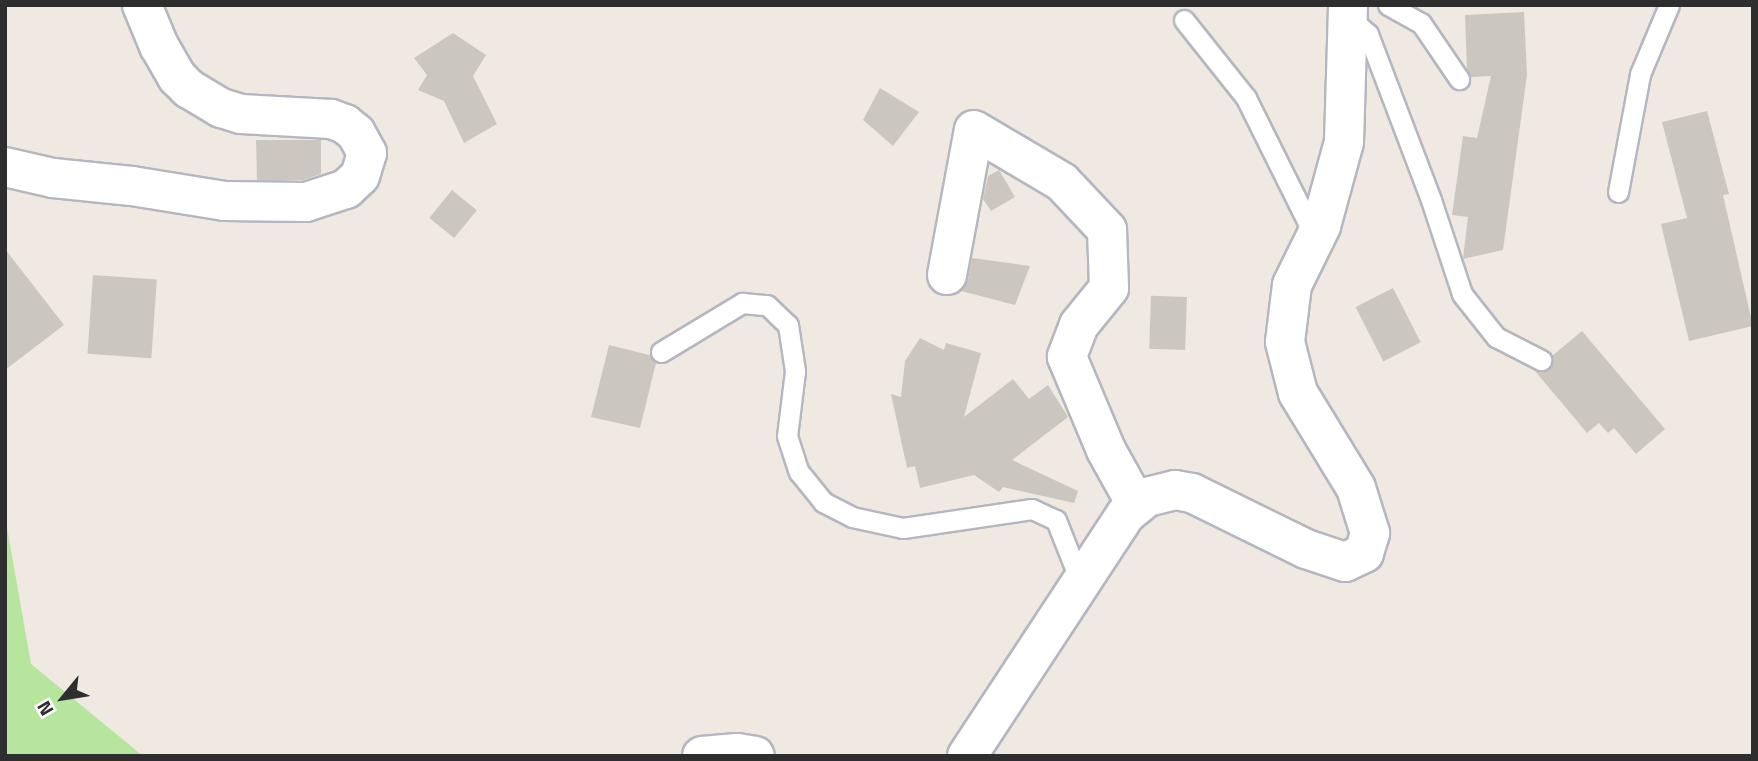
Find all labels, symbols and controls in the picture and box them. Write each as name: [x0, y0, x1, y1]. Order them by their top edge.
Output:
north arrow: [28, 663, 98, 733]
text: N: [29, 696, 60, 722]

